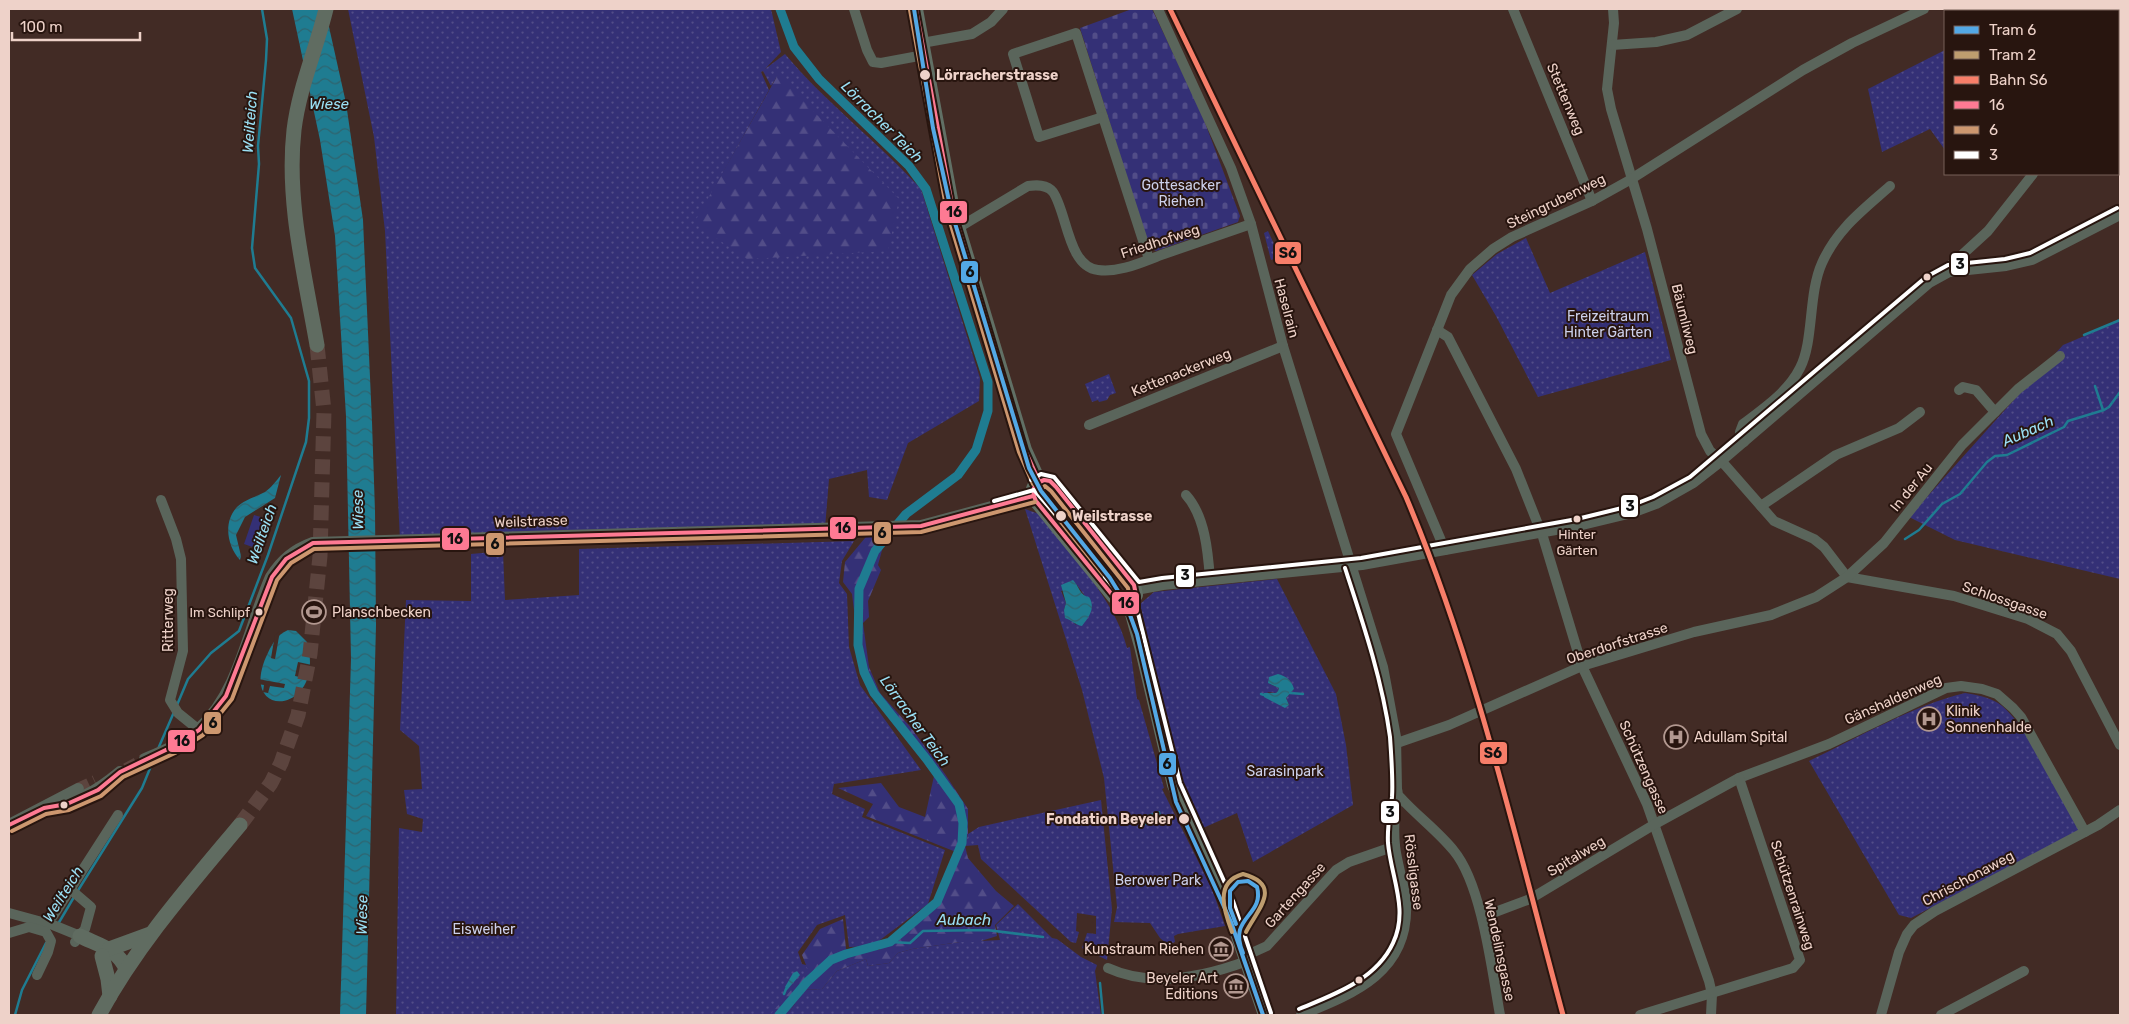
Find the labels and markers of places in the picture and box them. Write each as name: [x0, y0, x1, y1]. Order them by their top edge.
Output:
place label: Lörracherstrasse: [936, 67, 1058, 84]
marker: Lörracherstrasse: [918, 68, 932, 82]
unlabelled marker: [1922, 272, 1932, 282]
place label: Weilstrasse: [1072, 508, 1152, 525]
marker: Weilstrasse: [1054, 509, 1068, 523]
marker: Hinter Gärten: [1572, 514, 1582, 524]
place label: Hinter Gärten: [1556, 527, 1598, 558]
sports icon: Planschbecken: [301, 599, 327, 625]
place label: Planschbecken: [332, 604, 431, 621]
place label: Im Schlipf: [190, 605, 250, 620]
marker: Im Schlipf: [254, 607, 264, 617]
place label: Klinik Sonnenhalde: [1946, 703, 2032, 736]
hospital icon: Klinik Sonnenhalde: [1916, 706, 1942, 732]
hospital icon: Adullam Spital: [1663, 724, 1689, 750]
place label: Adullam Spital: [1694, 729, 1788, 746]
unlabelled marker: [59, 800, 69, 810]
place label: Fondation Beyeler: [1046, 811, 1174, 828]
marker: Fondation Beyeler: [1177, 812, 1191, 826]
museum icon: Kunstraum Riehen: [1208, 936, 1234, 962]
place label: Kunstraum Riehen: [1084, 941, 1204, 958]
place label: Beyeler Art Editions: [1146, 970, 1219, 1003]
museum icon: Beyeler Art Editions: [1223, 973, 1249, 999]
unlabelled marker: [1354, 975, 1364, 985]

